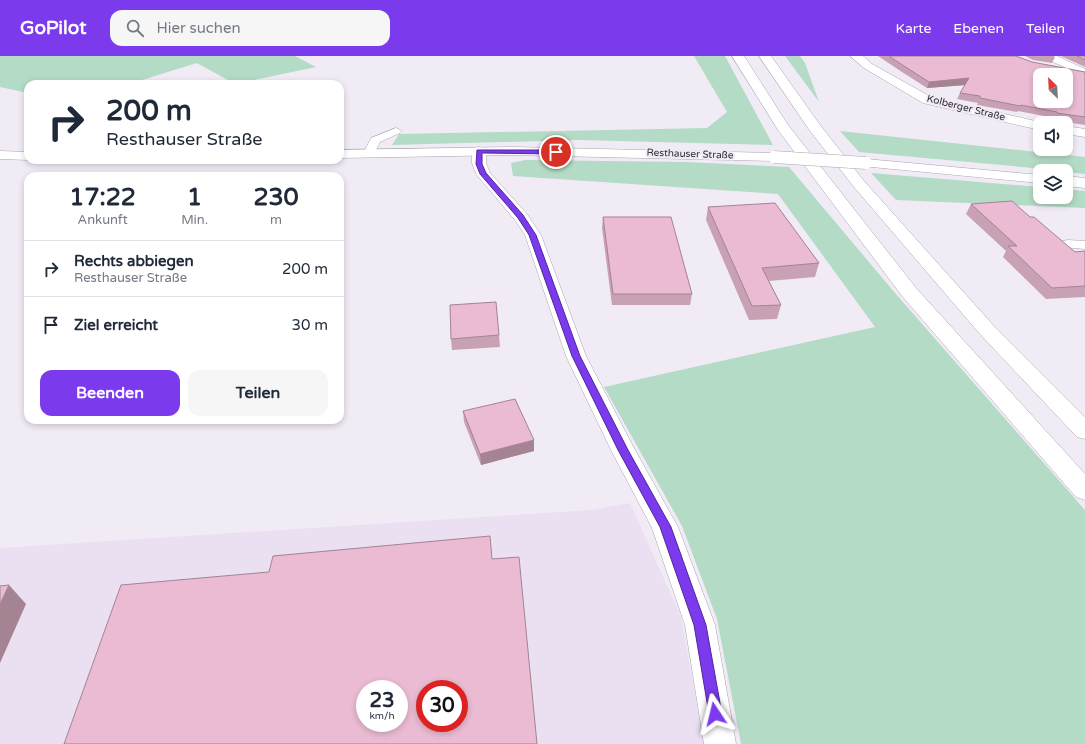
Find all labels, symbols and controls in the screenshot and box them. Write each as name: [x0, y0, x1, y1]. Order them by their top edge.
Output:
search box: [110, 10, 390, 46]
text: GoPilot: [20, 17, 86, 39]
icon: search: [124, 17, 146, 39]
text: Hier suchen: [156, 19, 241, 37]
text: Karte: [896, 20, 931, 37]
text: Ebenen: [953, 20, 1004, 37]
text: Teilen: [1026, 20, 1065, 37]
north arrow: [1033, 68, 1073, 108]
map controls: [1033, 68, 1073, 204]
street label: Kolberger Straße: [926, 92, 1007, 124]
text: 200 m: [106, 94, 192, 128]
icon: right: [40, 96, 92, 148]
button: sound: [1033, 116, 1073, 156]
text: Resthauser Straße: [106, 128, 263, 150]
pin: [539, 135, 573, 169]
icon: arrive: [545, 141, 567, 163]
street label: Resthauser Straße: [646, 146, 734, 162]
button: layers: [1033, 164, 1073, 204]
text: 17:22: [69, 183, 136, 212]
text: 1: [187, 183, 202, 212]
text: 230: [253, 183, 299, 212]
text: Ankunft: [78, 212, 128, 228]
text: Min.: [181, 212, 208, 228]
text: m: [270, 212, 282, 228]
text: Rechts abbiegen: [74, 252, 194, 270]
icon: right: [40, 258, 62, 280]
text: 200 m: [282, 260, 328, 278]
text: Resthauser Straße: [74, 270, 187, 286]
icon: arrive: [40, 314, 62, 336]
text: Ziel erreicht: [74, 316, 158, 334]
text: 30 m: [291, 316, 328, 334]
button: Beenden: [40, 370, 180, 416]
button: Teilen: [188, 370, 328, 416]
speed limit sign: 30: [416, 680, 468, 732]
text: 23: [369, 689, 395, 713]
position arrow: [694, 693, 736, 735]
text: km/h: [369, 710, 395, 722]

